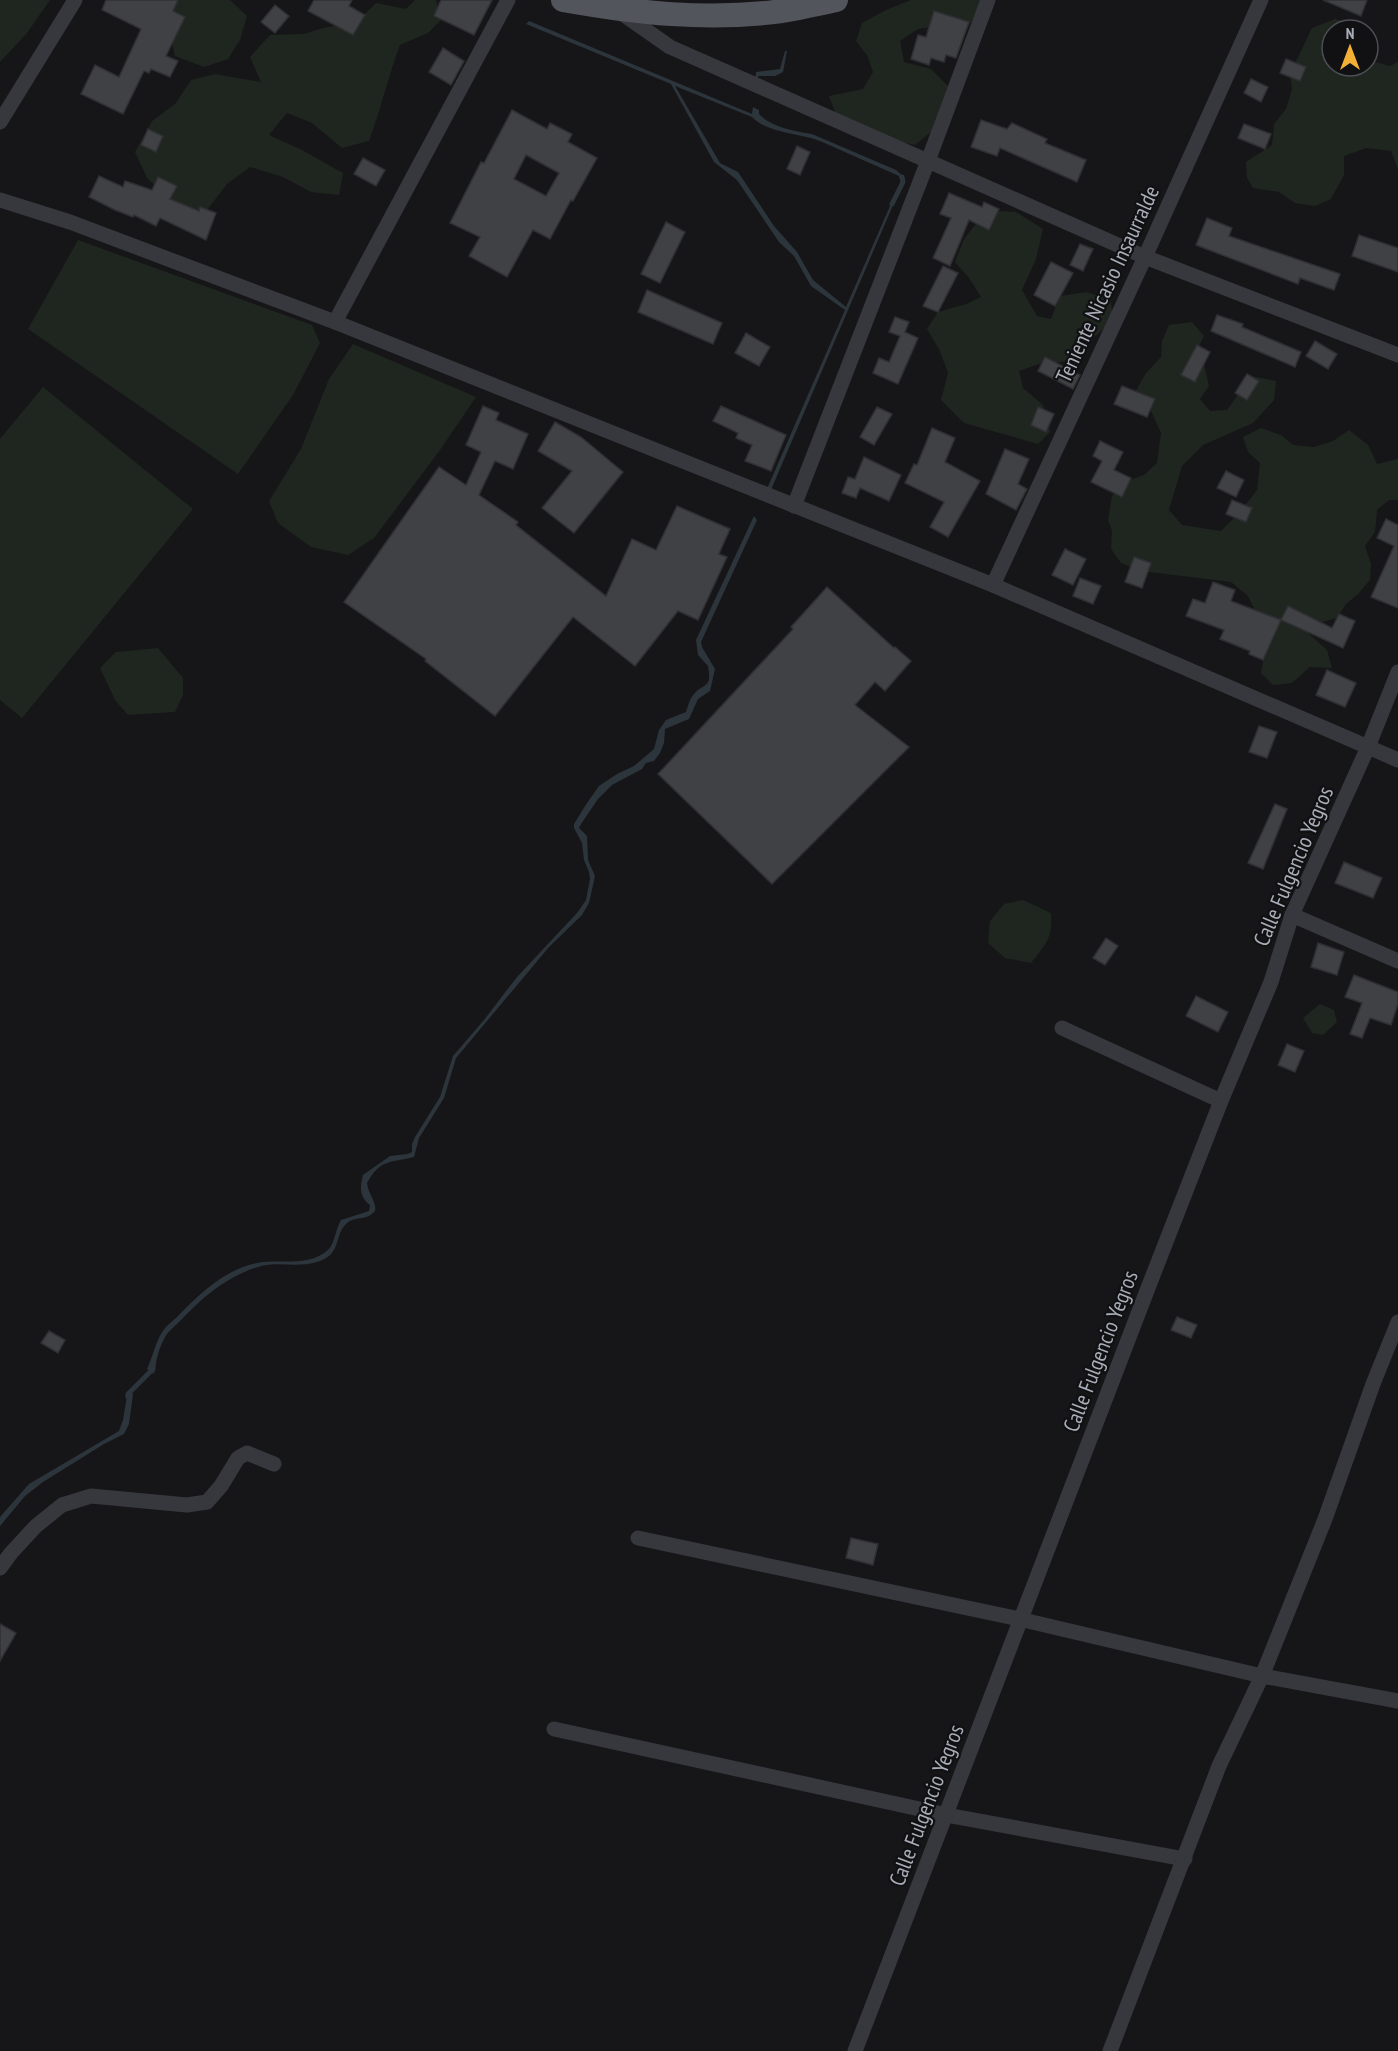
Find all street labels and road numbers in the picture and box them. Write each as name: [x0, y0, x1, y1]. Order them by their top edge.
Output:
street label: Teniente Nicasio Insaurralde: [1049, 181, 1165, 387]
street label: Calle Fulgencio Yegros: [1247, 782, 1339, 950]
street label: Calle Fulgencio Yegros: [1056, 1266, 1144, 1436]
street label: Calle Fulgencio Yegros: [882, 1720, 970, 1890]

